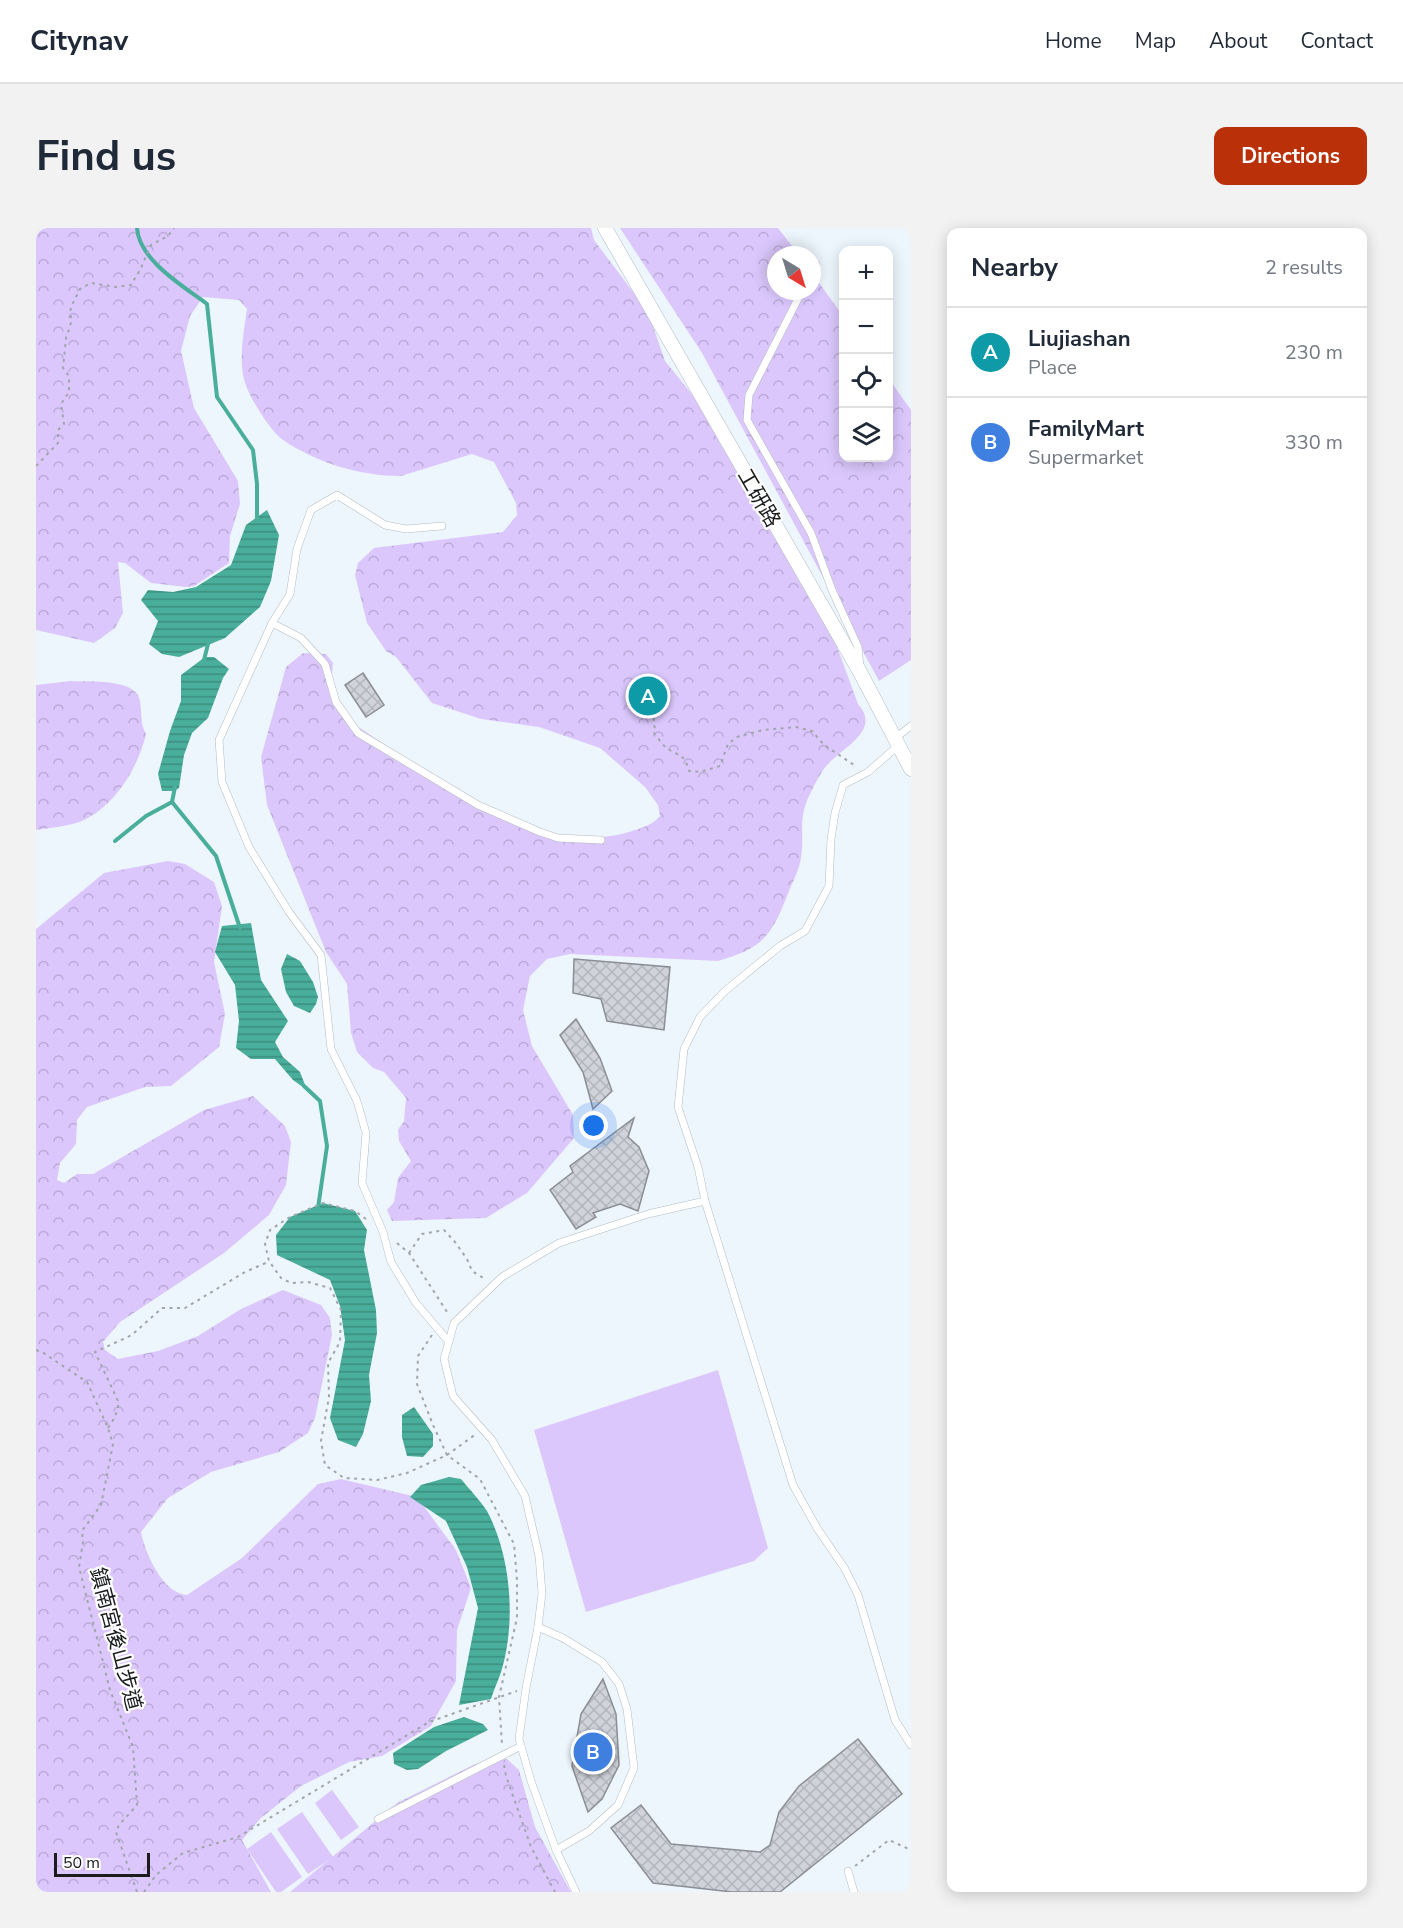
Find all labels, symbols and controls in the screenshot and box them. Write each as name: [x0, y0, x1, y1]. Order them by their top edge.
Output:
text: Citynav: [30, 22, 128, 60]
text: Home: [1045, 27, 1102, 55]
text: Map: [1135, 27, 1176, 55]
text: About: [1209, 27, 1267, 55]
text: Contact: [1300, 27, 1373, 55]
button: Directions: [1214, 127, 1367, 185]
text: Find us: [36, 128, 176, 185]
north arrow: [767, 246, 821, 300]
map controls: [839, 246, 893, 462]
button: +: [839, 246, 893, 300]
text: Nearby: [971, 250, 1058, 285]
text: 2 results: [1265, 254, 1343, 281]
button: −: [839, 300, 893, 354]
text: Liujiashan: [1028, 324, 1131, 354]
text: A: [983, 339, 998, 366]
text: 230 m: [1285, 339, 1343, 366]
button: locate: [839, 354, 893, 408]
text: Place: [1028, 354, 1077, 381]
button: layers: [839, 408, 893, 462]
text: FamilyMart: [1028, 414, 1144, 444]
text: B: [984, 429, 997, 456]
text: 330 m: [1285, 429, 1343, 456]
text: Supermarket: [1028, 444, 1143, 471]
street label: 工研路: [731, 464, 787, 532]
pin: A: [628, 674, 668, 718]
your location: [579, 1111, 608, 1140]
street label: 鎮南宮後山步道: [83, 1564, 149, 1714]
pin: B: [574, 1730, 612, 1774]
scale bar: [54, 1850, 150, 1878]
text: 50 m: [63, 1852, 100, 1874]

